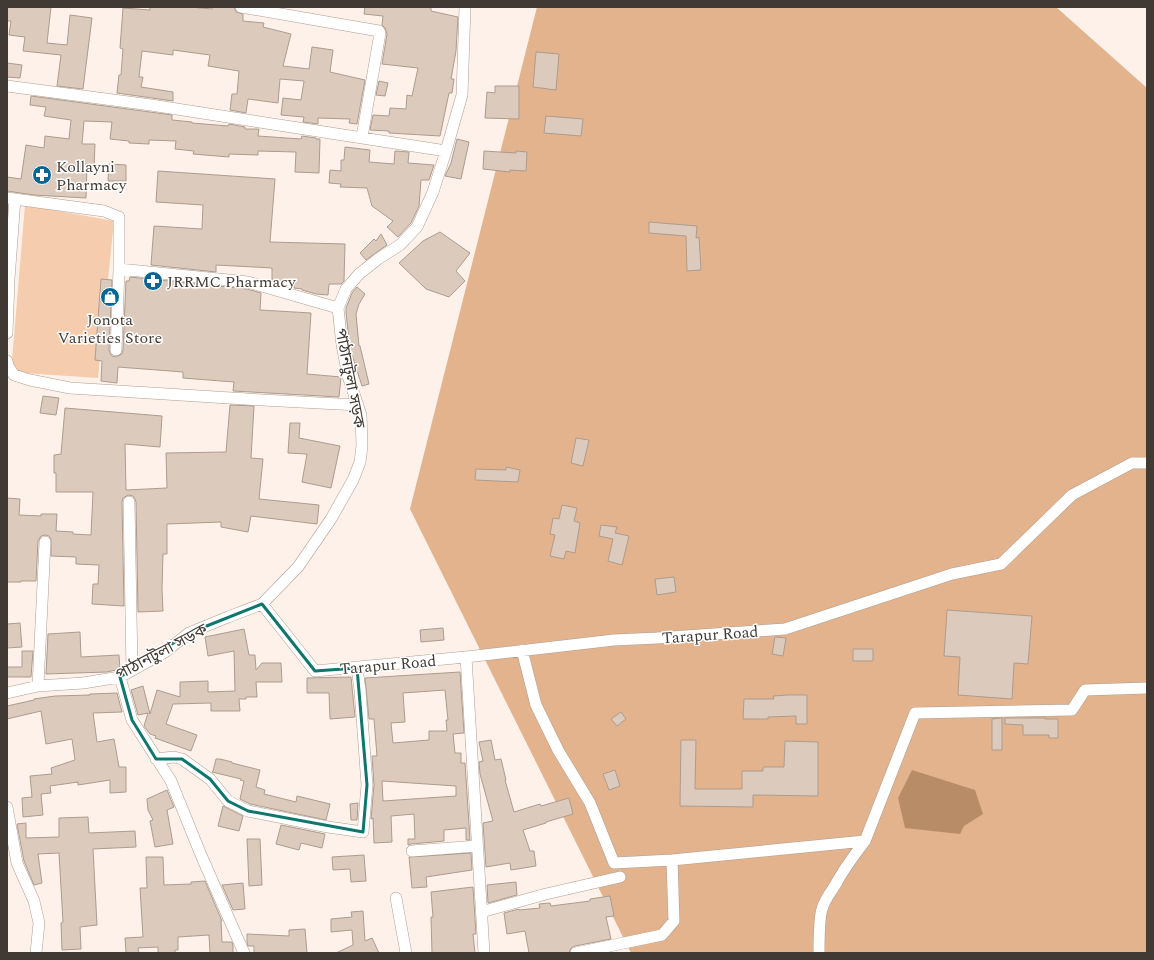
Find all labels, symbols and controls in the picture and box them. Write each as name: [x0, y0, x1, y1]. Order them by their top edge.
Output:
place label: Kollayni Pharmacy: [56, 155, 128, 197]
pharmacy icon: Kollayni Pharmacy: [31, 164, 53, 186]
pharmacy icon: JRRMC Pharmacy: [142, 270, 164, 292]
place label: JRRMC Pharmacy: [167, 270, 297, 294]
shop icon: Jonota Varieties Store: [99, 286, 121, 308]
place label: Jonota Varieties Store: [58, 308, 162, 350]
street label: পাঠানটুলা সড়ক: [329, 326, 372, 431]
street label: পাঠানটুলা সড়ক: [111, 617, 213, 686]
street label: Tarapur Road: [661, 620, 759, 650]
street label: Tarapur Road: [339, 649, 437, 681]

